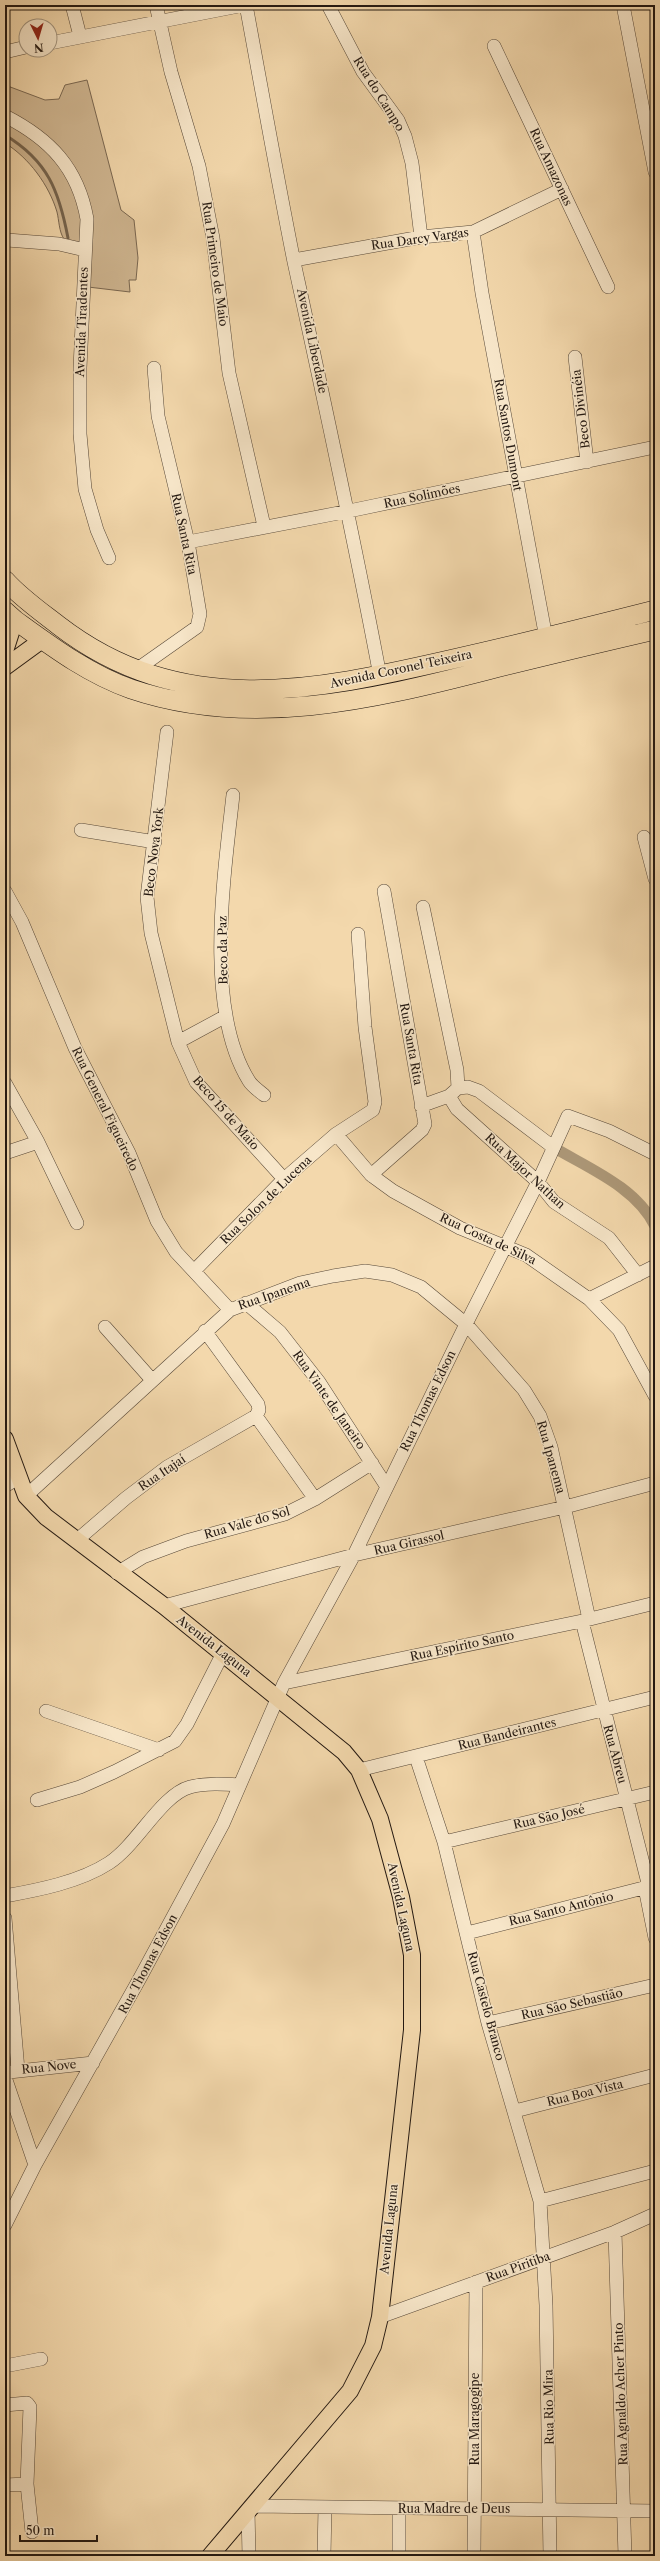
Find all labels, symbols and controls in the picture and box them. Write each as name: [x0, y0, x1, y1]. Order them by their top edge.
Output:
north arrow: [18, 18, 58, 58]
text: N: [33, 41, 44, 55]
street label: Rua do Campo: [351, 54, 408, 134]
street label: Rua Amazonas: [527, 126, 576, 208]
street label: Rua Primeiro de Maio: [199, 201, 232, 327]
street label: Rua Darcy Vargas: [370, 224, 470, 253]
street label: Avenida Tiradentes: [72, 267, 91, 378]
street label: Avenida Liberdade: [294, 286, 331, 395]
street label: Beco Divinéia: [568, 368, 593, 449]
street label: Rua Santos Dumont: [491, 377, 526, 493]
street label: Rua Solimões: [382, 480, 462, 511]
street label: Rua Santa Rita: [169, 492, 201, 577]
street label: Avenida Coronel Teixeira: [327, 646, 474, 691]
street label: Beco Nova York: [141, 805, 167, 898]
street label: Beco da Paz: [214, 915, 231, 985]
street label: Rua Santa Rita: [397, 1002, 426, 1087]
street label: Rua General Figueiredo: [69, 1044, 142, 1173]
street label: Beco 15 de Maio: [190, 1073, 263, 1153]
street label: Rua Major Nathan: [482, 1130, 569, 1212]
street label: Rua Solon de Lucena: [217, 1152, 315, 1247]
street label: Rua Costa de Silva: [437, 1210, 540, 1268]
street label: Rua Ipanema: [236, 1274, 313, 1313]
street label: Rua Thomas Edson: [397, 1347, 459, 1454]
street label: Rua Vinte de Janeiro: [290, 1348, 369, 1452]
street label: Rua Ipanema: [534, 1419, 569, 1496]
street label: Rua Itajaí: [135, 1451, 189, 1494]
street label: Rua Vale do Sol: [202, 1503, 292, 1542]
street label: Rua Girassol: [372, 1527, 446, 1558]
street label: Avenida Laguna: [173, 1611, 255, 1680]
street label: Rua Espírito Santo: [408, 1627, 515, 1664]
street label: Rua Bandeirantes: [456, 1714, 557, 1753]
street label: Rua Abreu: [600, 1723, 631, 1785]
street label: Rua São José: [512, 1801, 586, 1832]
street label: Avenida Laguna: [385, 1860, 418, 1953]
street label: Rua Santo Antônio: [507, 1888, 615, 1929]
street label: Rua Thomas Edson: [115, 1911, 180, 2016]
street label: Rua Castelo Branco: [465, 1950, 508, 2062]
street label: Rua São Sebastião: [520, 1985, 624, 2022]
street label: Rua Nove: [21, 2056, 77, 2077]
street label: Rua Boa Vista: [545, 2076, 625, 2109]
street label: Avenida Laguna: [376, 2182, 401, 2276]
street label: Rua Piritiba: [484, 2248, 553, 2285]
street label: Rua Agnaldo Acher Pinto: [611, 2322, 630, 2466]
street label: Rua Rio Mira: [540, 2368, 557, 2445]
street label: Rua Maragogipe: [467, 2372, 482, 2465]
street label: Rua Madre de Deus: [398, 2501, 510, 2516]
scale bar: [20, 2517, 97, 2543]
text: 50 m: [26, 2523, 55, 2538]

